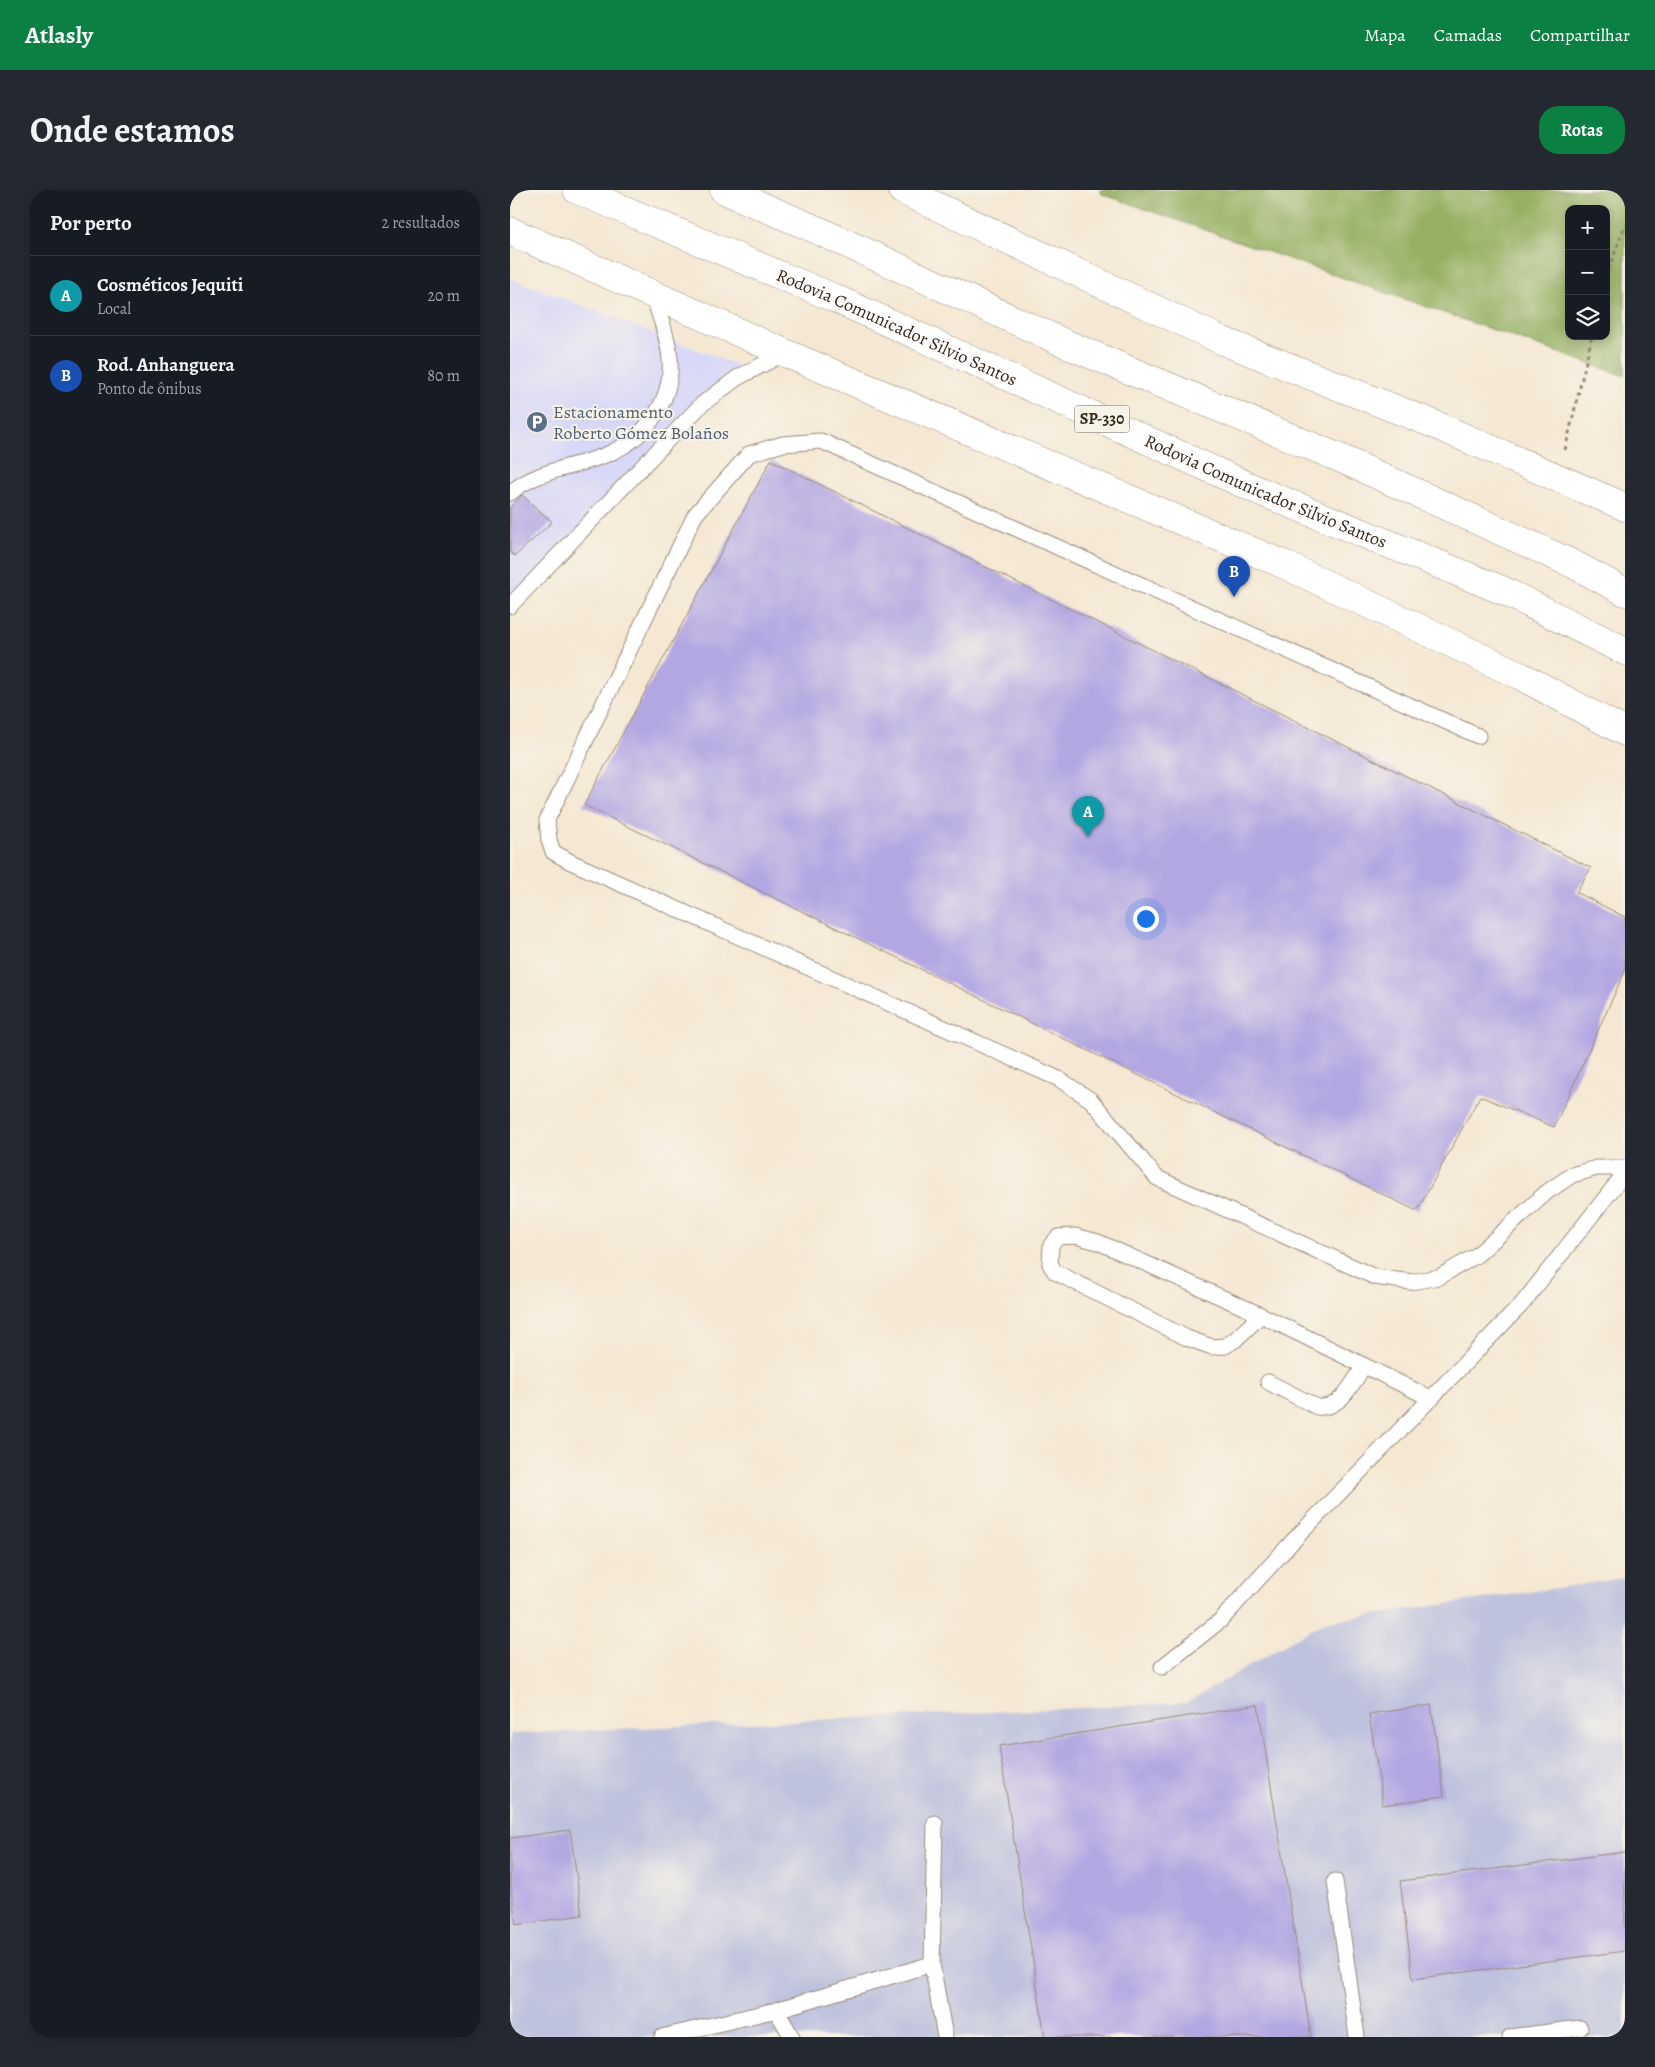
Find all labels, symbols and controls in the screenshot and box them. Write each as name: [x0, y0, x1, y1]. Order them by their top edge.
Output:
text: Atlasly: [25, 19, 93, 51]
text: Mapa: [1364, 23, 1406, 47]
text: Camadas: [1434, 23, 1502, 47]
text: Compartilhar: [1530, 23, 1630, 47]
text: Onde estamos: [30, 106, 235, 154]
button: Rotas: [1539, 106, 1625, 154]
map controls: [1565, 205, 1610, 340]
button: +: [1565, 205, 1610, 250]
text: Por perto: [50, 209, 132, 237]
text: 2 resultados: [381, 212, 460, 234]
button: −: [1565, 250, 1610, 295]
street label: Rodovia Comunicador Silvio Santos: [773, 263, 1021, 392]
text: Cosméticos Jequiti: [97, 272, 243, 298]
text: A: [61, 285, 71, 307]
text: 20 m: [427, 285, 460, 307]
button: layers: [1565, 295, 1610, 340]
text: Local: [97, 298, 131, 320]
text: Rod. Anhanguera: [97, 352, 235, 378]
text: B: [61, 365, 71, 387]
text: 80 m: [427, 365, 460, 387]
text: Ponto de ônibus: [97, 378, 202, 400]
place label: Estacionamento Roberto Gómez Bolaños: [553, 400, 729, 445]
road number: SP-330: [1074, 405, 1130, 432]
parking icon: Estacionamento Roberto Gómez Bolaños: [525, 410, 549, 434]
street label: Rodovia Comunicador Silvio Santos: [1141, 429, 1391, 554]
pin: B: [1218, 556, 1250, 597]
pin: A: [1072, 796, 1104, 837]
your location: [1133, 906, 1159, 932]

